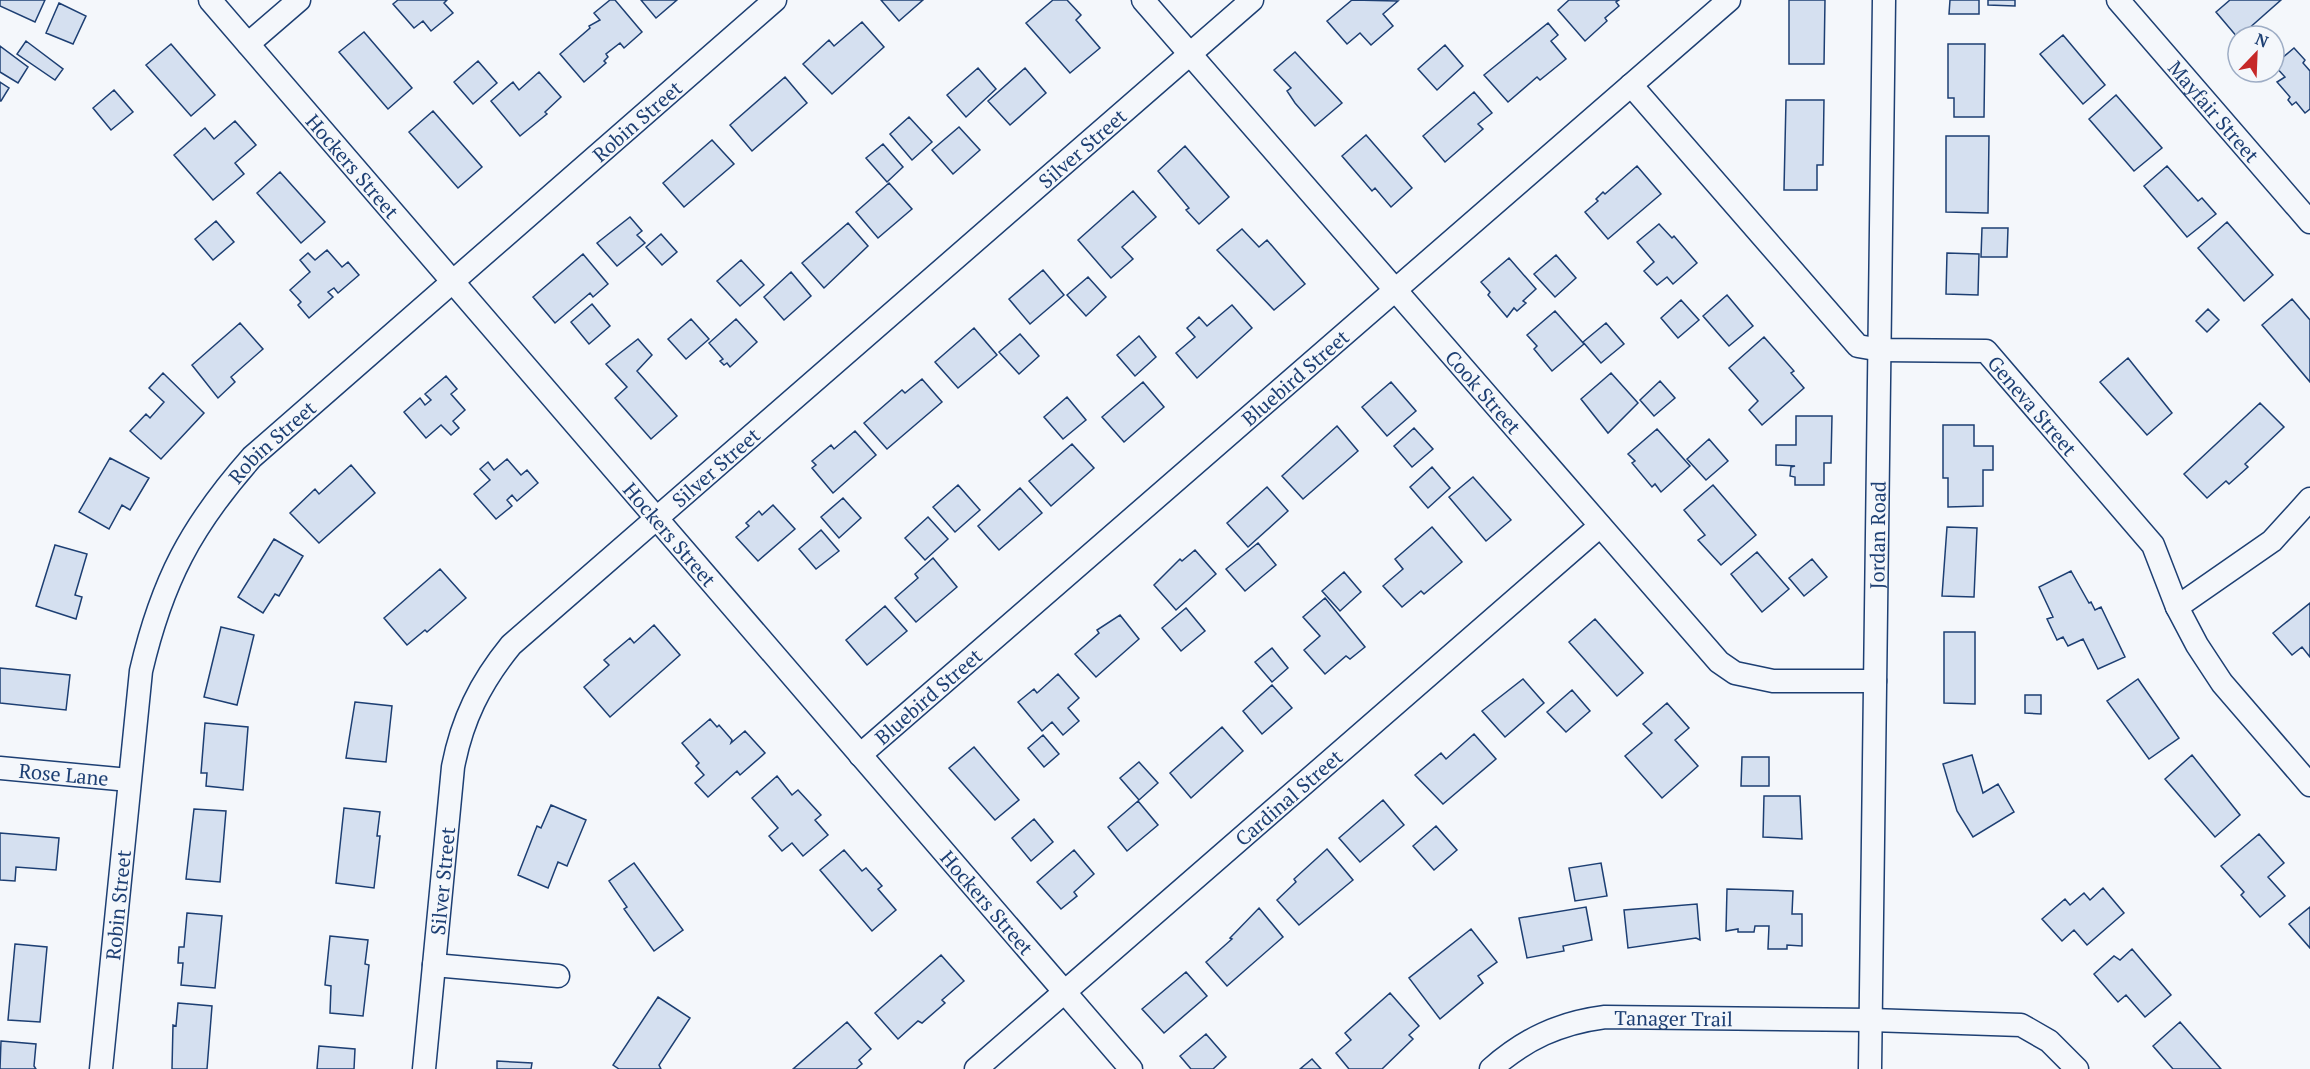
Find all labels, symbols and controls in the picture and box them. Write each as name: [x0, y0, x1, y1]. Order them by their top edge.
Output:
north arrow: [2226, 24, 2286, 84]
text: N: [2252, 28, 2272, 53]
street label: Mayfair Street: [2163, 55, 2266, 168]
street label: Robin Street: [586, 74, 688, 167]
street label: Silver Street: [1032, 102, 1132, 194]
street label: Hockers Street: [300, 108, 406, 224]
street label: Bluebird Street: [1235, 323, 1355, 431]
street label: Cook Street: [1440, 344, 1528, 440]
street label: Geneva Street: [1982, 350, 2084, 462]
street label: Robin Street: [222, 394, 322, 489]
street label: Silver Street: [666, 421, 766, 513]
street label: Hockers Street: [618, 476, 723, 593]
street label: Jordan Road: [1863, 481, 1891, 589]
street label: Bluebird Street: [869, 641, 988, 750]
street label: Cardinal Street: [1229, 743, 1348, 851]
street label: Rose Lane: [18, 756, 110, 792]
street label: Silver Street: [423, 825, 461, 936]
street label: Hockers Street: [935, 844, 1040, 961]
street label: Robin Street: [99, 848, 137, 961]
street label: Tanager Trail: [1614, 1004, 1733, 1032]

